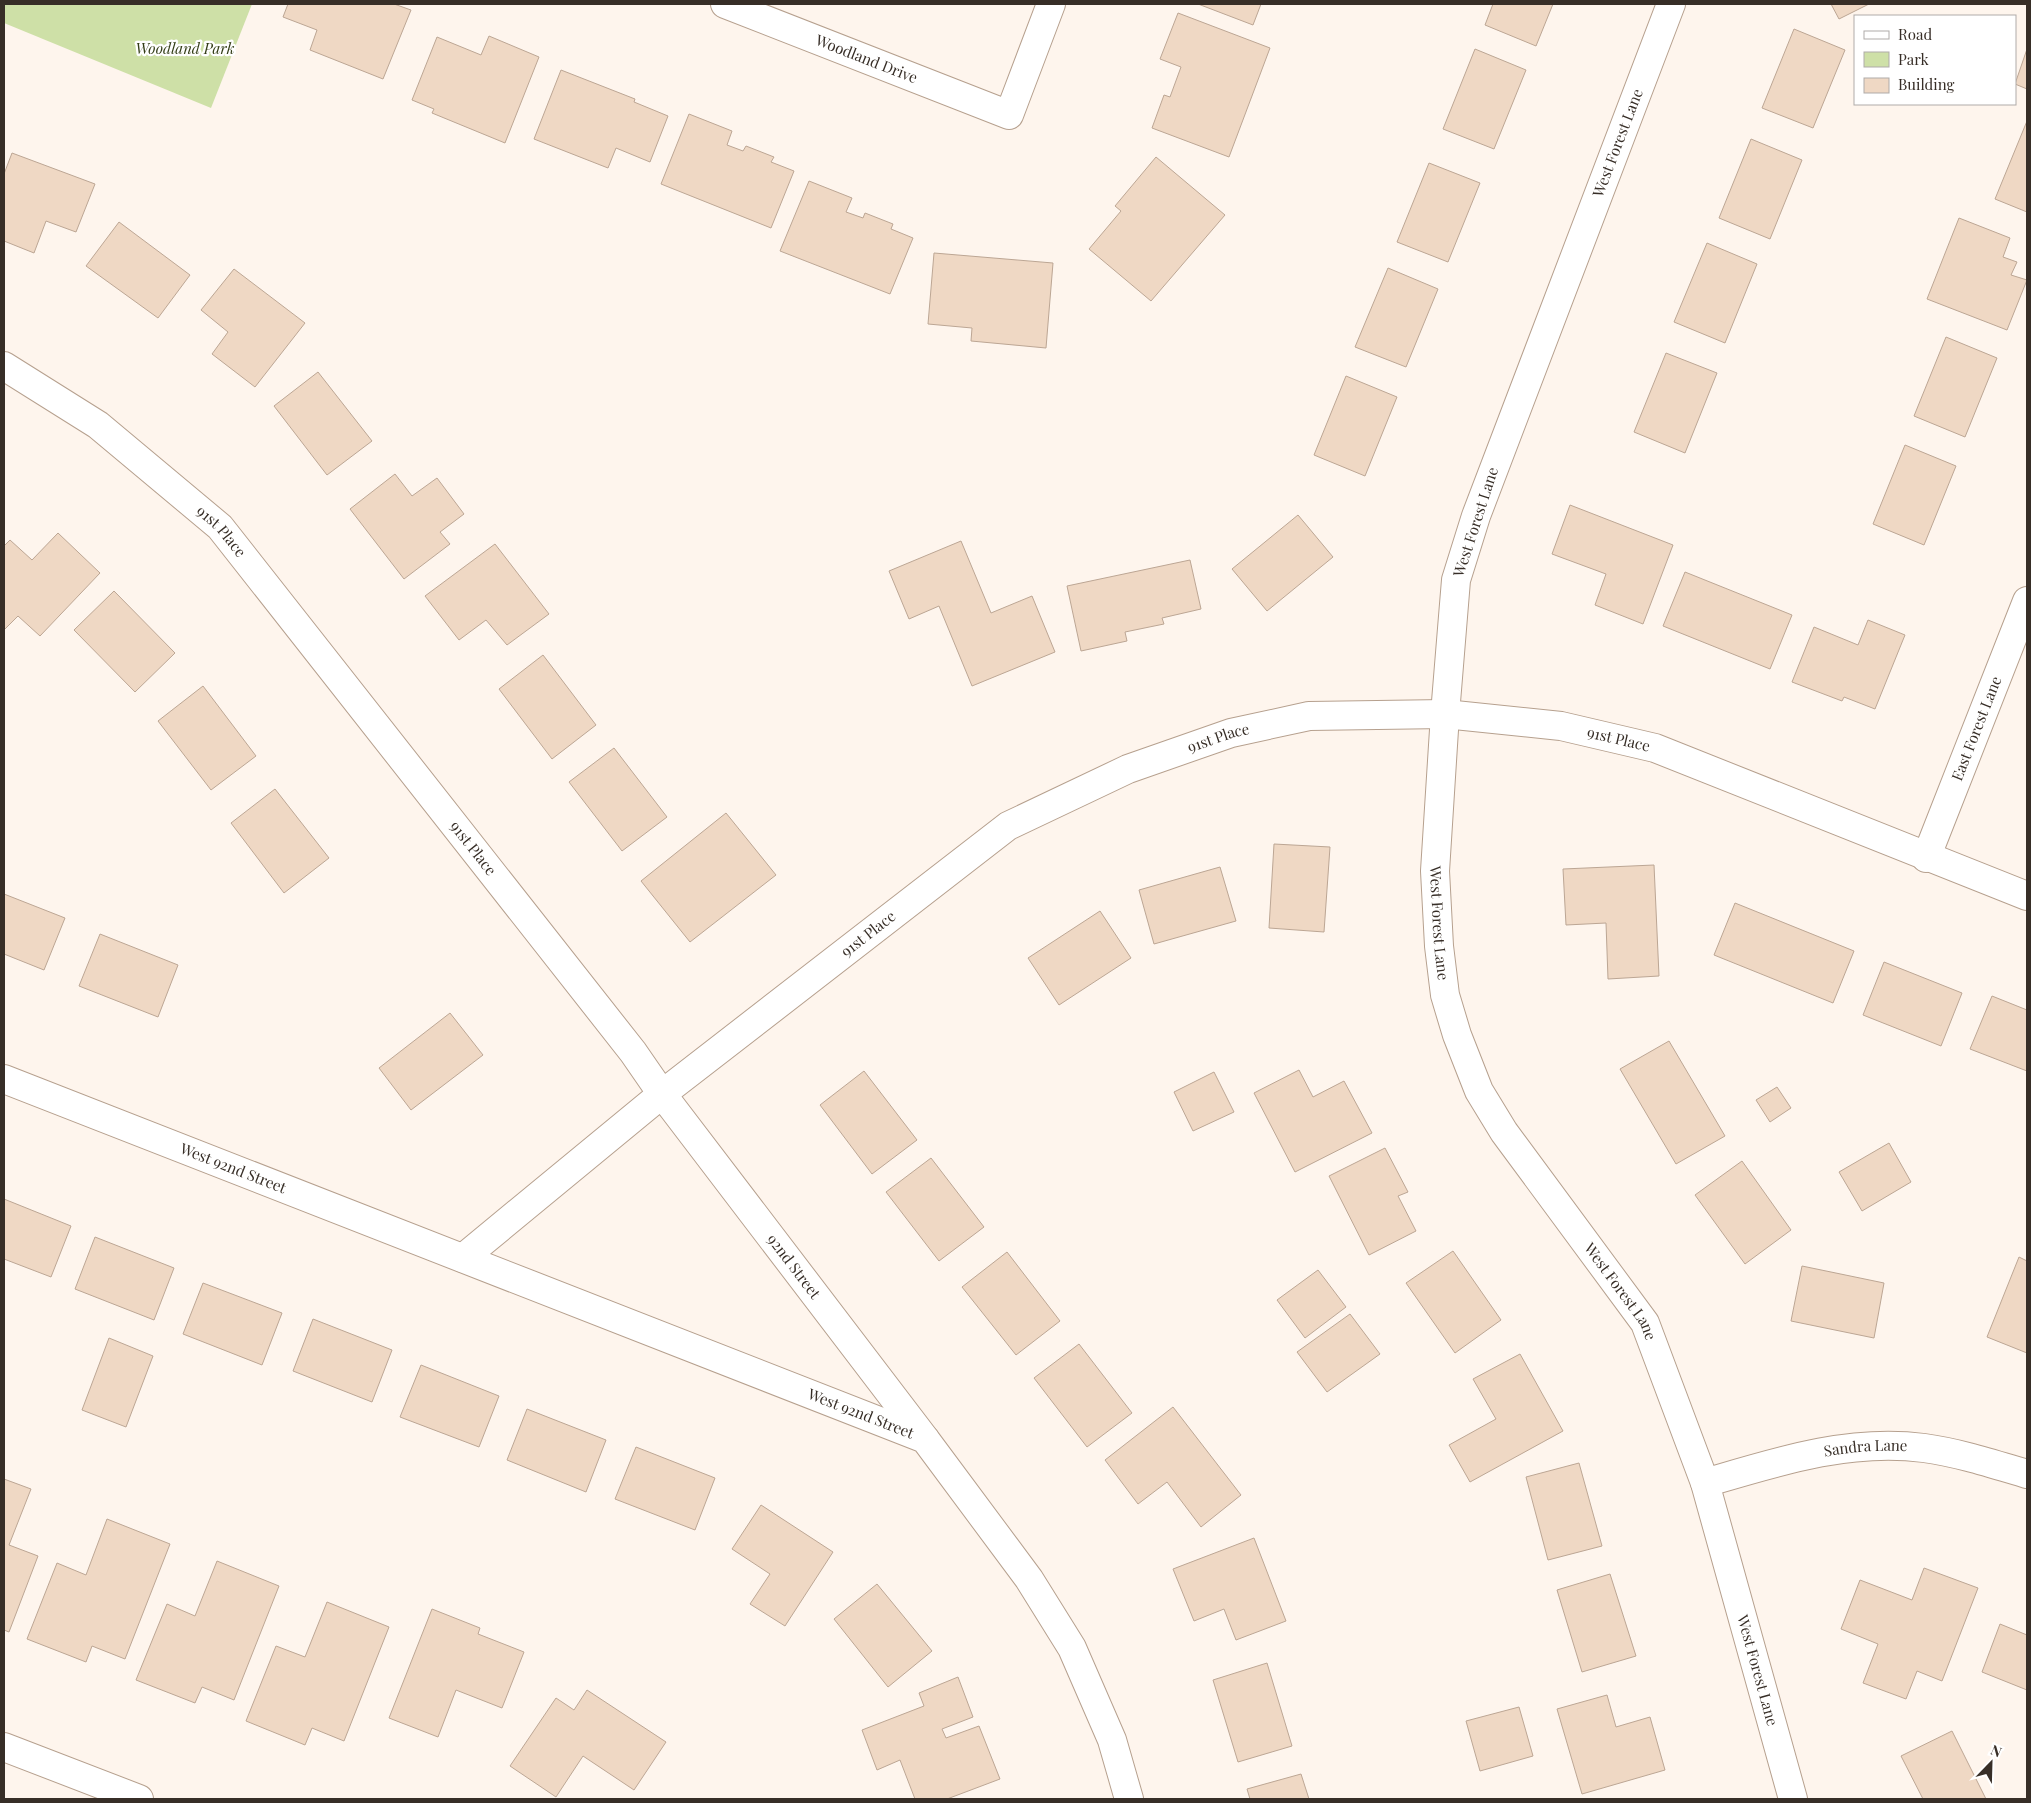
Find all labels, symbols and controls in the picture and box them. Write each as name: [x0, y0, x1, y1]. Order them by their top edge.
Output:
legend: [1854, 15, 2016, 105]
text: Road: [1898, 24, 1932, 44]
street label: Woodland Drive: [812, 29, 921, 87]
park label: Woodland Park: [136, 38, 235, 58]
text: Park: [1898, 49, 1930, 69]
text: Building: [1898, 74, 1955, 94]
street label: West Forest Lane: [1587, 86, 1647, 201]
street label: West Forest Lane: [1448, 464, 1502, 580]
street label: 91st Place: [193, 501, 251, 561]
street label: East Forest Lane: [1946, 673, 2006, 784]
street label: 91st Place: [1184, 718, 1251, 757]
street label: 91st Place: [1585, 721, 1652, 756]
street label: 91st Place: [446, 816, 501, 879]
street label: West Forest Lane: [1426, 864, 1454, 981]
street label: 91st Place: [836, 906, 899, 961]
street label: West 92nd Street: [177, 1138, 290, 1198]
street label: 92nd Street: [763, 1229, 826, 1303]
street label: West Forest Lane: [1580, 1238, 1662, 1343]
street label: West 92nd Street: [804, 1383, 918, 1443]
street label: Sandra Lane: [1822, 1435, 1908, 1461]
street label: West Forest Lane: [1733, 1611, 1783, 1728]
north arrow: [1966, 1738, 2016, 1788]
text: N: [1988, 1740, 2005, 1761]

